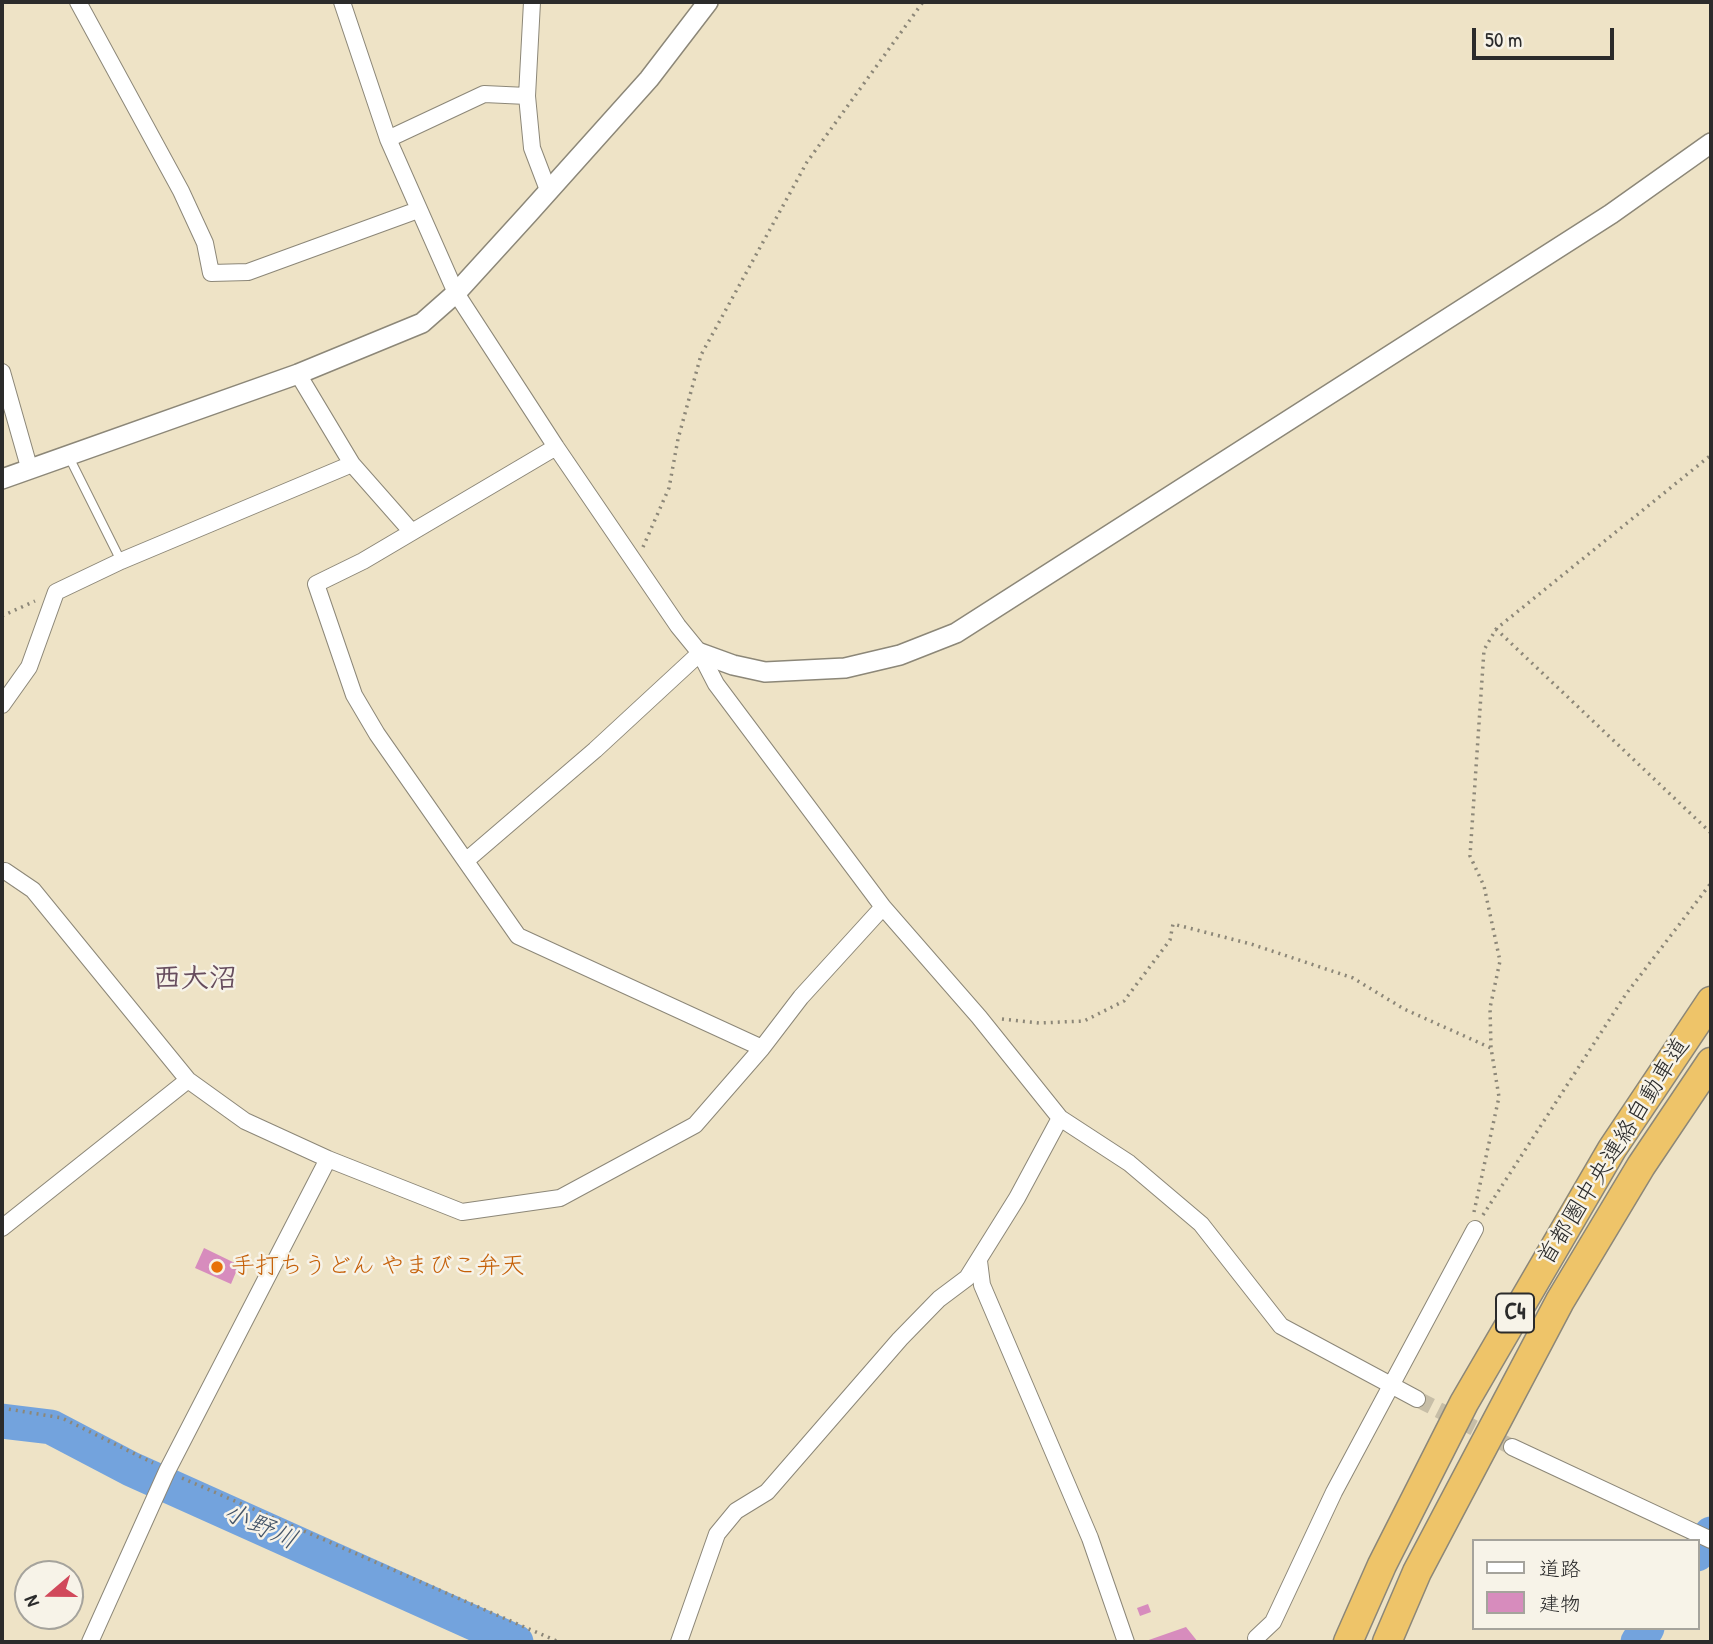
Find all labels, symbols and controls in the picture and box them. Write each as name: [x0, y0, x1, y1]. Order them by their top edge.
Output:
scale bar: [1475, 14, 1617, 58]
text: 50 m: [1485, 25, 1522, 54]
district label: 西大沼: [153, 963, 237, 997]
street label: 首都圏中央連絡自動車道: [1532, 1032, 1696, 1272]
place label: 手打ちうどん やまびこ弁天: [231, 1253, 525, 1281]
marker: 手打ちうどん やまびこ弁天: [209, 1259, 225, 1275]
road number: C4: [1496, 1294, 1534, 1332]
water label: 小野川: [218, 1497, 302, 1557]
legend: [1472, 1539, 1699, 1630]
text: 道路: [1539, 1554, 1581, 1583]
north arrow: [14, 1560, 84, 1630]
text: 建物: [1539, 1589, 1581, 1618]
text: N: [17, 1592, 45, 1611]

